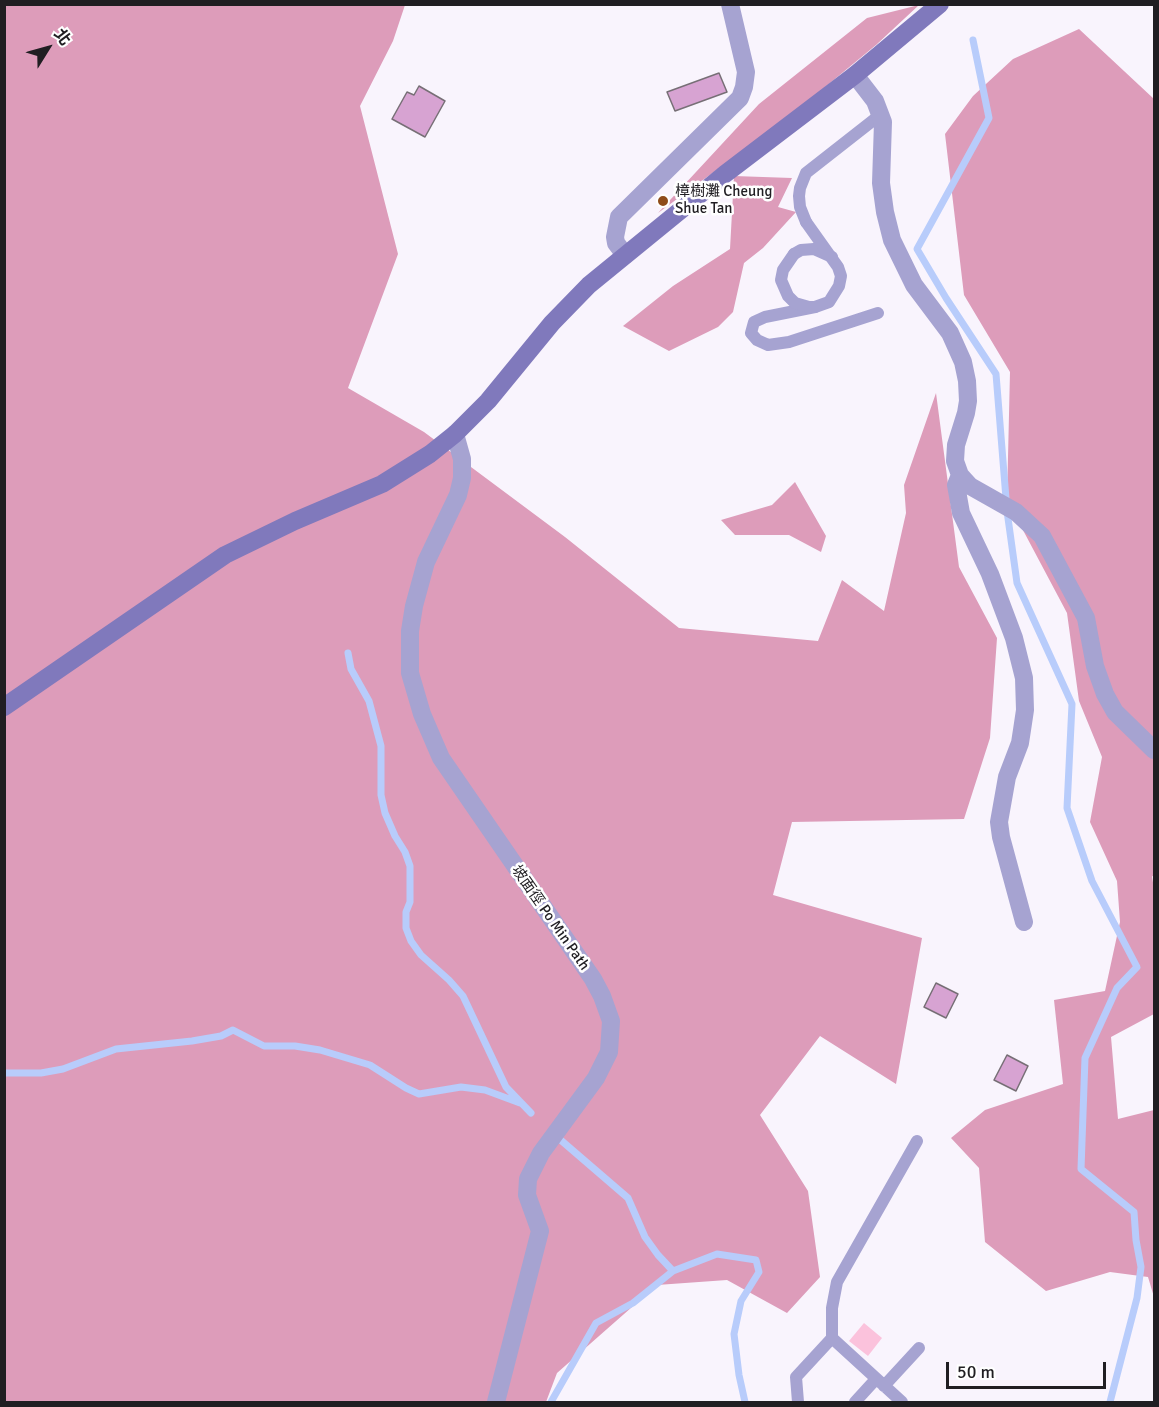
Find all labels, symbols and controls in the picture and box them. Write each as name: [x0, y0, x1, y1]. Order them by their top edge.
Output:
north arrow: [18, 18, 78, 78]
text: 北: [50, 25, 75, 50]
place label: 樟樹灘 Cheung Shue Tan: [675, 183, 772, 218]
marker: 樟樹灘 Cheung Shue Tan: [656, 194, 670, 208]
street label: 坡面徑 Po Min Path: [507, 862, 593, 974]
scale bar: [949, 1350, 1110, 1388]
text: 50 m: [957, 1361, 995, 1383]

